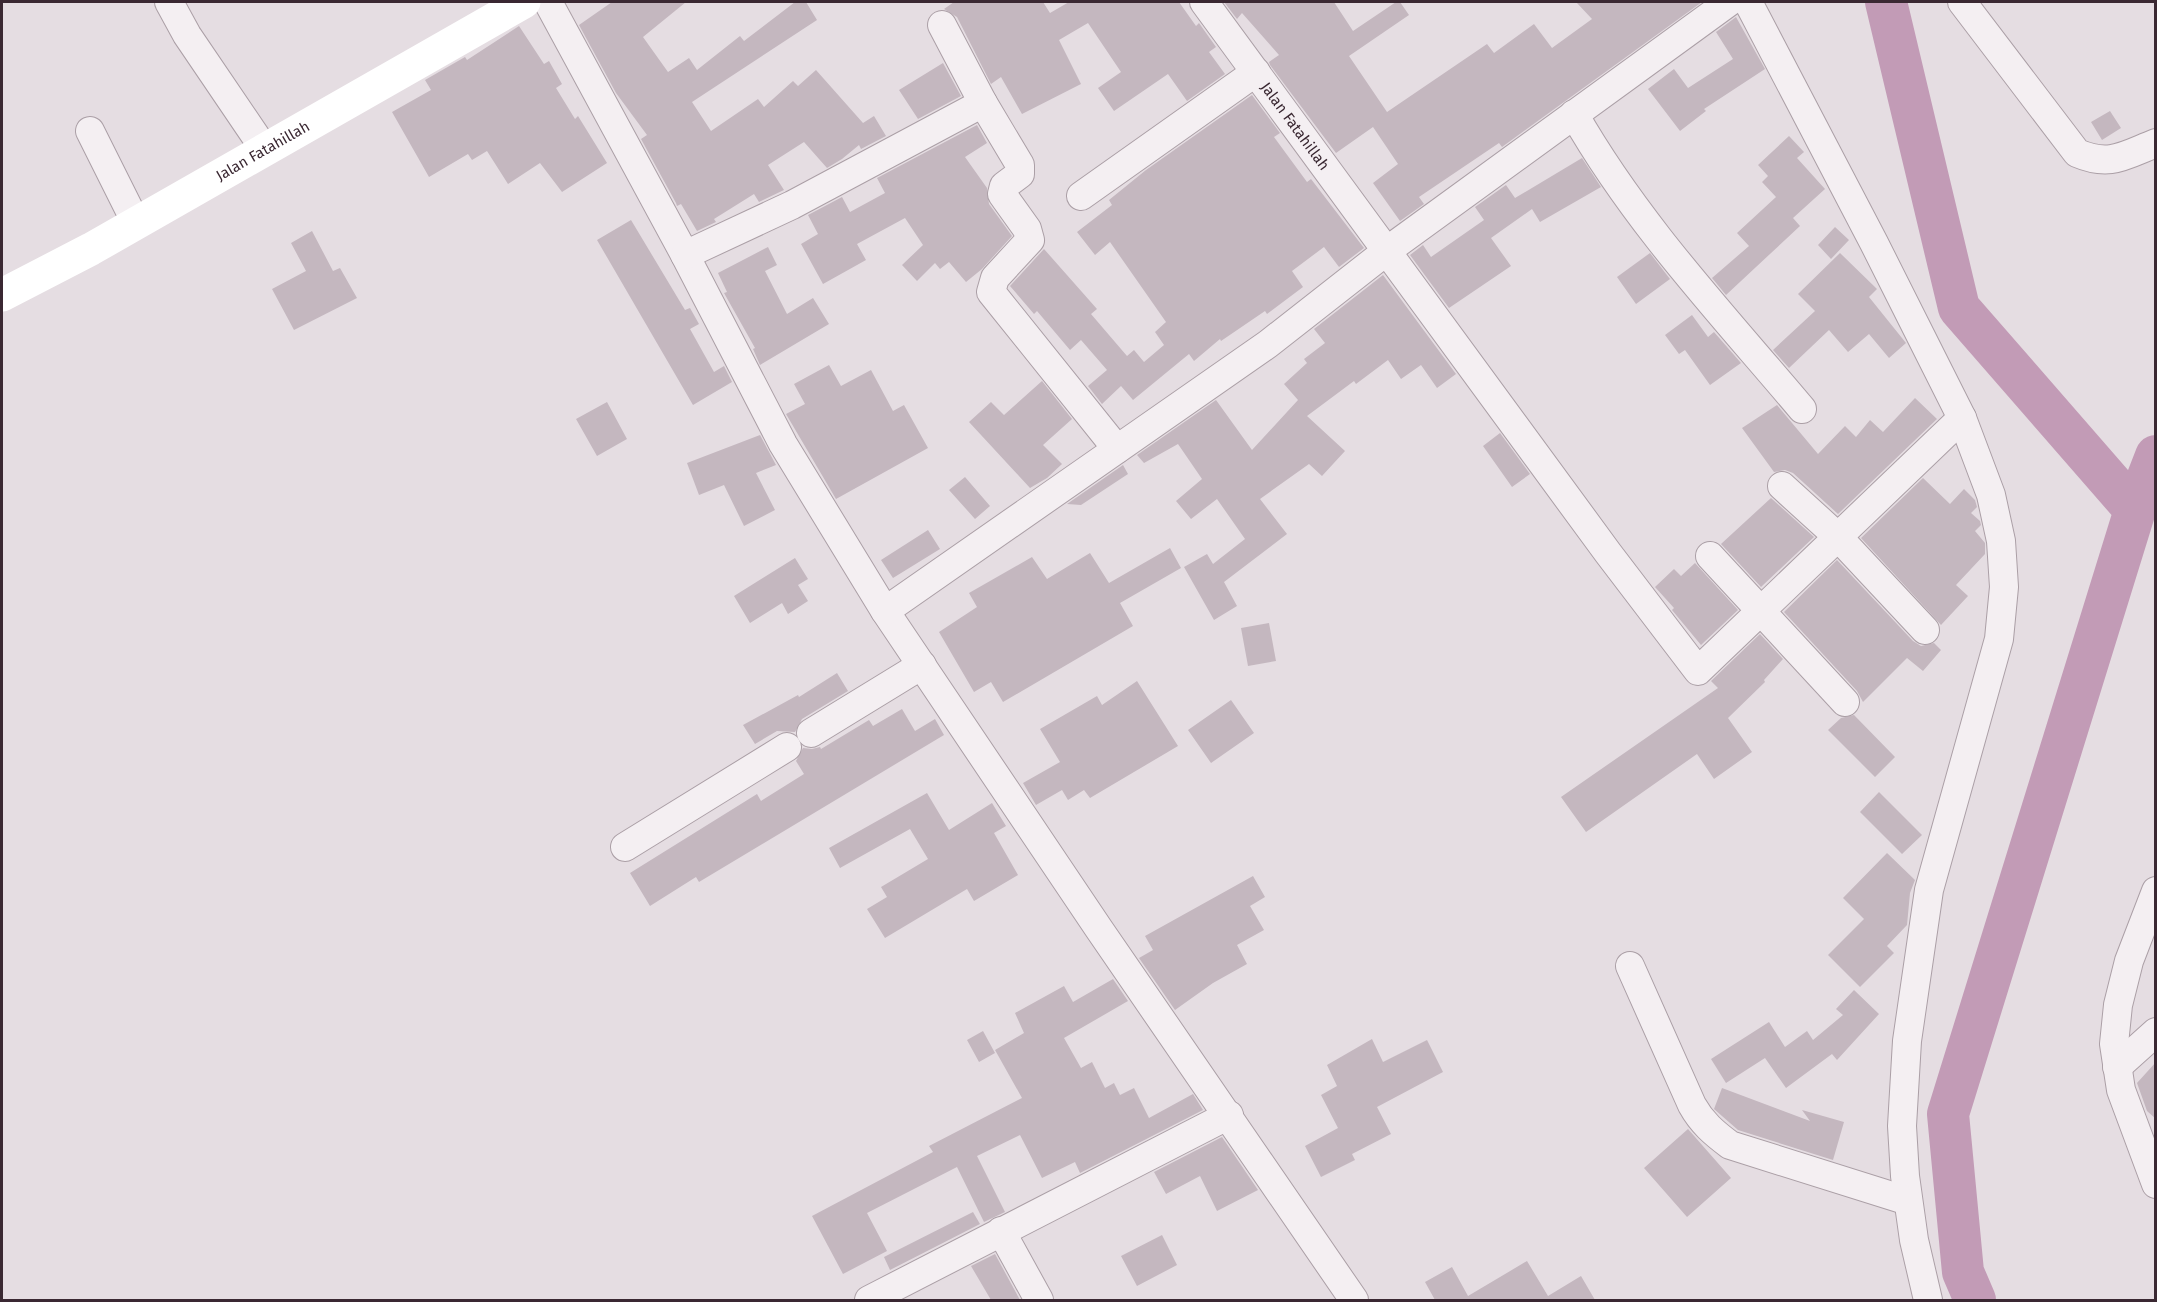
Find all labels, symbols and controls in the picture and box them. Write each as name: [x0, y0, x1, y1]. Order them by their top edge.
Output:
street label: Jalan Fatahillah: [1257, 79, 1333, 174]
street label: Jalan Fatahillah: [213, 117, 313, 185]

